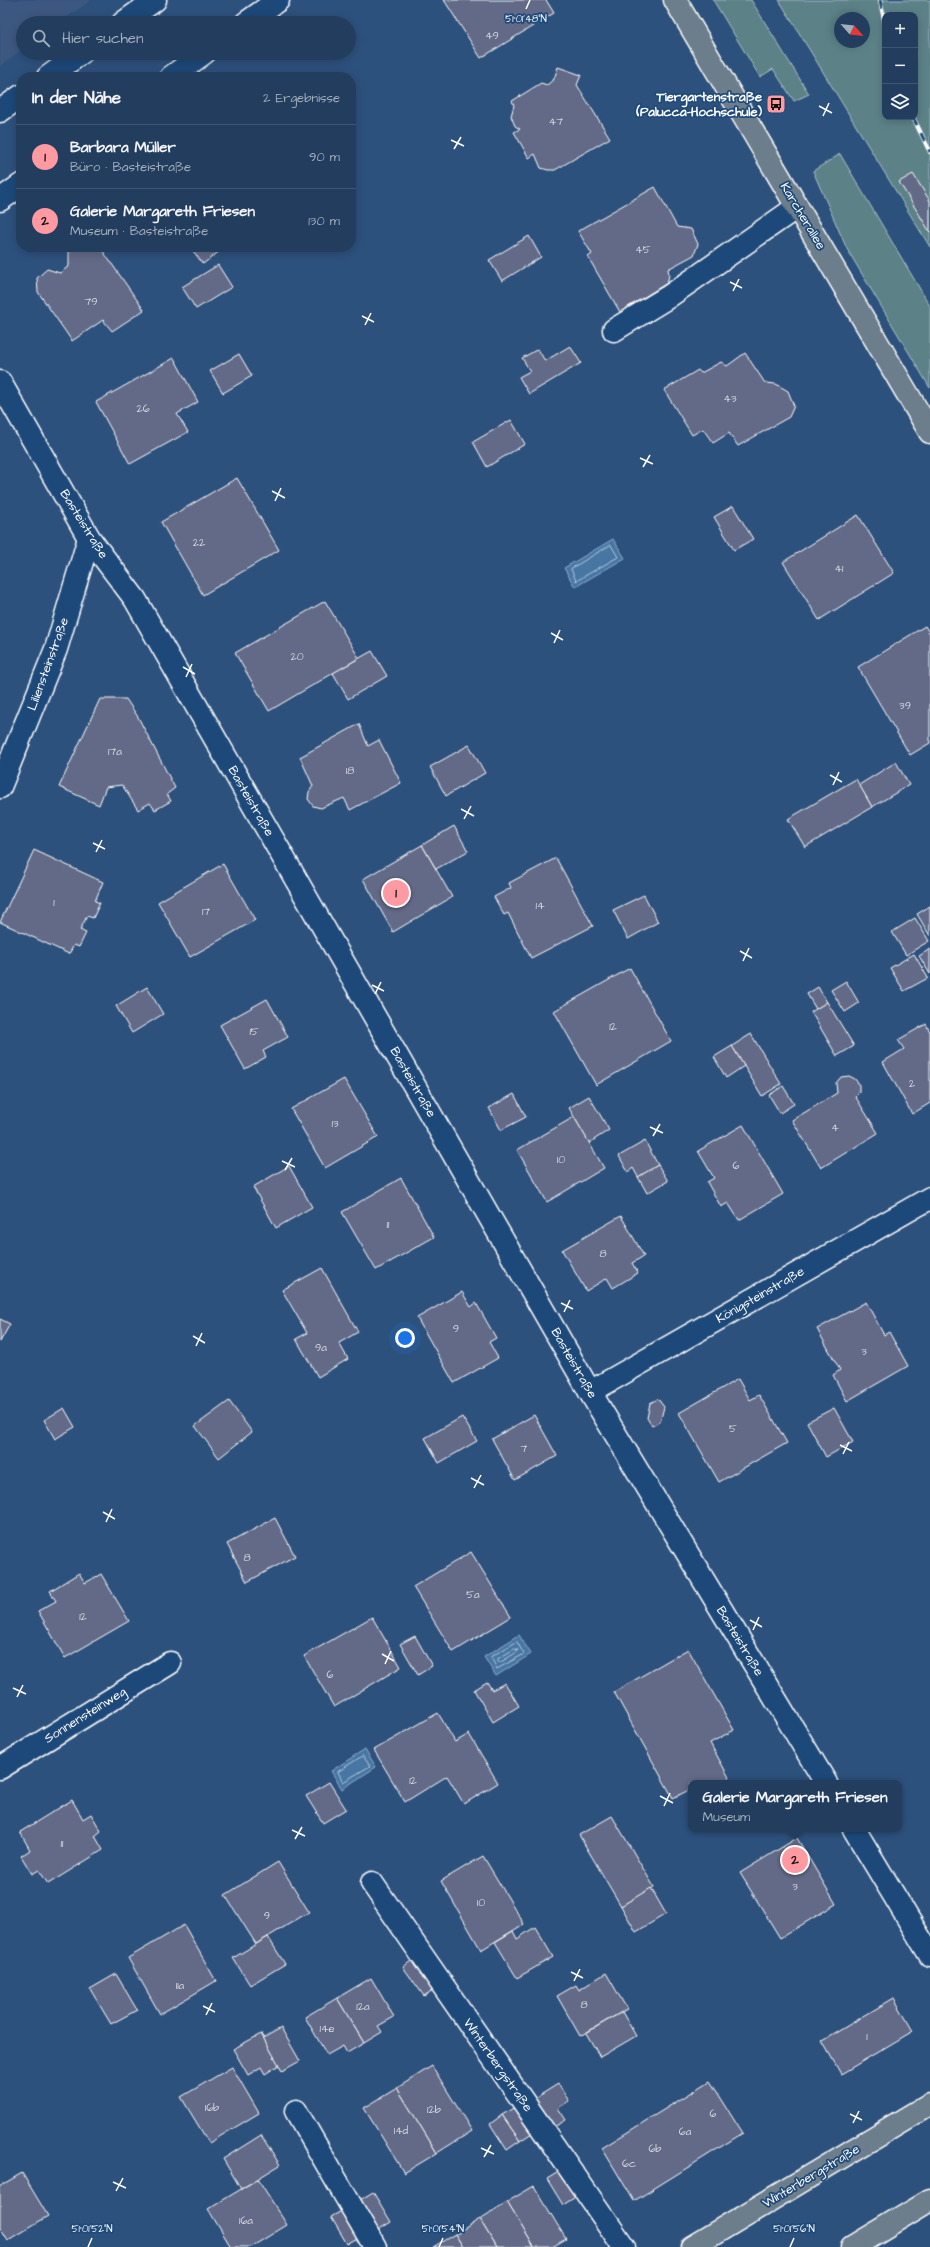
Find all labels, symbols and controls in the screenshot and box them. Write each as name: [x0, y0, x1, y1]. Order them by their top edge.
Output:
text: 51°01'48"N: [505, 12, 547, 26]
north arrow: [834, 12, 870, 48]
map controls: [882, 12, 918, 120]
button: +: [882, 12, 918, 48]
search box: [16, 16, 356, 60]
icon: search: [30, 27, 52, 49]
text: Hier suchen: [62, 28, 143, 49]
house number: 49: [485, 28, 499, 43]
button: −: [882, 48, 918, 84]
button: layers: [882, 84, 918, 120]
text: In der Nähe: [32, 86, 121, 110]
place label: Tiergartenstraße (Palucca-Hochschule): [635, 88, 762, 121]
text: 2 Ergebnisse: [263, 89, 340, 107]
bus stop icon: Tiergartenstraße (Palucca-Hochschule): [765, 93, 787, 115]
house number: 47: [549, 114, 563, 129]
text: Barbara Müller: [70, 137, 176, 158]
text: 1: [44, 148, 46, 166]
text: 90 m: [309, 148, 340, 166]
text: Büro · Basteistraße: [70, 158, 191, 176]
street label: Karcherallee: [776, 179, 830, 253]
text: Galerie Margareth Friesen: [70, 201, 255, 222]
text: 2: [41, 212, 49, 230]
text: 130 m: [308, 212, 340, 230]
text: Museum · Basteistraße: [70, 222, 208, 240]
house number: 45: [635, 242, 651, 257]
house number: 79: [84, 294, 98, 309]
house number: 43: [723, 391, 737, 406]
house number: 26: [136, 401, 150, 416]
street label: Basteistraße: [56, 486, 112, 562]
house number: 22: [193, 535, 206, 550]
house number: 41: [835, 561, 844, 576]
street label: Liliensteinstraße: [23, 615, 73, 713]
house number: 20: [290, 649, 304, 664]
house number: 39: [899, 698, 911, 713]
house number: 17a: [108, 744, 122, 759]
street label: Basteistraße: [224, 763, 278, 839]
house number: 18: [346, 763, 354, 778]
pin: 1: [383, 878, 409, 908]
house number: 1: [53, 895, 55, 910]
house number: 14: [536, 898, 545, 913]
house number: 17: [202, 904, 210, 919]
house number: 12: [609, 1019, 618, 1034]
house number: 15: [249, 1024, 259, 1039]
street label: Basteistraße: [386, 1044, 440, 1120]
house number: 2: [909, 1076, 916, 1091]
house number: 13: [331, 1116, 339, 1131]
house number: 4: [831, 1120, 839, 1135]
house number: 10: [557, 1152, 565, 1167]
house number: 6: [733, 1158, 740, 1173]
house number: 11: [387, 1217, 390, 1232]
house number: 8: [599, 1246, 607, 1261]
street label: Königsteinstraße: [712, 1262, 808, 1329]
house number: 9: [453, 1321, 459, 1336]
street label: Basteistraße: [547, 1325, 601, 1401]
your location: [395, 1328, 415, 1348]
house number: 9a: [315, 1340, 327, 1355]
house number: 3: [861, 1344, 867, 1359]
house number: 5: [729, 1421, 737, 1436]
house number: 7: [521, 1441, 528, 1456]
house number: 8: [243, 1550, 251, 1565]
house number: 5a: [466, 1587, 480, 1602]
street label: Basteistraße: [712, 1603, 768, 1679]
house number: 12: [79, 1609, 88, 1624]
house number: 6: [327, 1667, 334, 1682]
street label: Sonnensteinweg: [40, 1682, 130, 1748]
house number: 12: [409, 1773, 418, 1788]
popup: [688, 1780, 902, 1832]
text: Galerie Margareth Friesen: [703, 1787, 887, 1808]
text: Museum: [703, 1808, 750, 1826]
house number: 11: [61, 1836, 64, 1851]
pin: 2: [782, 1845, 808, 1875]
house number: 3: [792, 1879, 798, 1894]
house number: 10: [477, 1895, 485, 1910]
house number: 9: [264, 1908, 270, 1923]
house number: 11a: [176, 1978, 185, 1993]
house number: 8: [580, 1997, 588, 2012]
house number: 12a: [356, 1999, 370, 2014]
street label: Winterbergstraße: [458, 2015, 537, 2116]
house number: 14e: [320, 2021, 334, 2036]
house number: 1: [866, 2029, 868, 2044]
house number: 16b: [205, 2100, 219, 2115]
house number: 12b: [427, 2102, 441, 2117]
house number: 6: [710, 2106, 717, 2121]
house number: 14d: [394, 2123, 409, 2138]
house number: 6a: [679, 2124, 692, 2139]
street label: Winterbergstraße: [759, 2140, 863, 2213]
house number: 6b: [648, 2141, 662, 2156]
house number: 6c: [622, 2156, 636, 2171]
house number: 16a: [239, 2213, 253, 2228]
text: 51°01'52"N: [71, 2222, 113, 2236]
text: 51°01'54"N: [422, 2222, 464, 2236]
text: 51°01'56"N: [773, 2222, 815, 2236]

